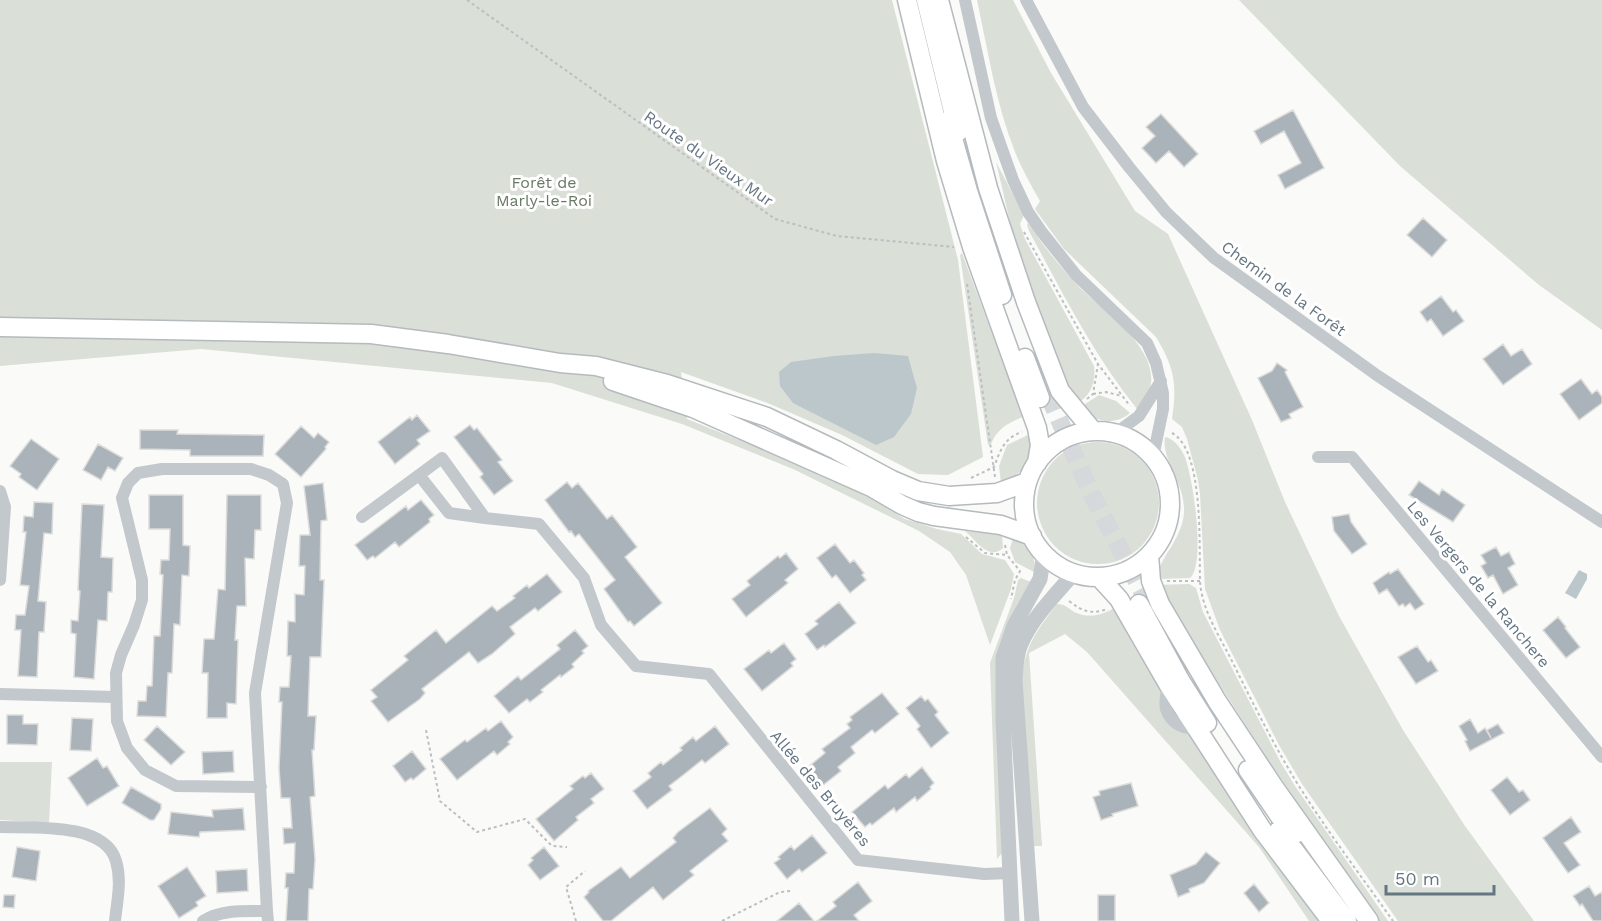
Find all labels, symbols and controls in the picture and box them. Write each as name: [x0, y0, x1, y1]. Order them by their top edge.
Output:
street label: Route du Vieux Mur: [640, 107, 777, 210]
park label: Forêt de Marly-le-Roi: [496, 173, 592, 210]
street label: Chemin de la Forêt: [1218, 237, 1350, 340]
street label: Les Vergers de la Ranchere: [1403, 497, 1554, 672]
street label: Allée des Bruyères: [767, 726, 875, 850]
scale bar: [1386, 858, 1494, 896]
text: 50 m: [1395, 868, 1440, 889]

